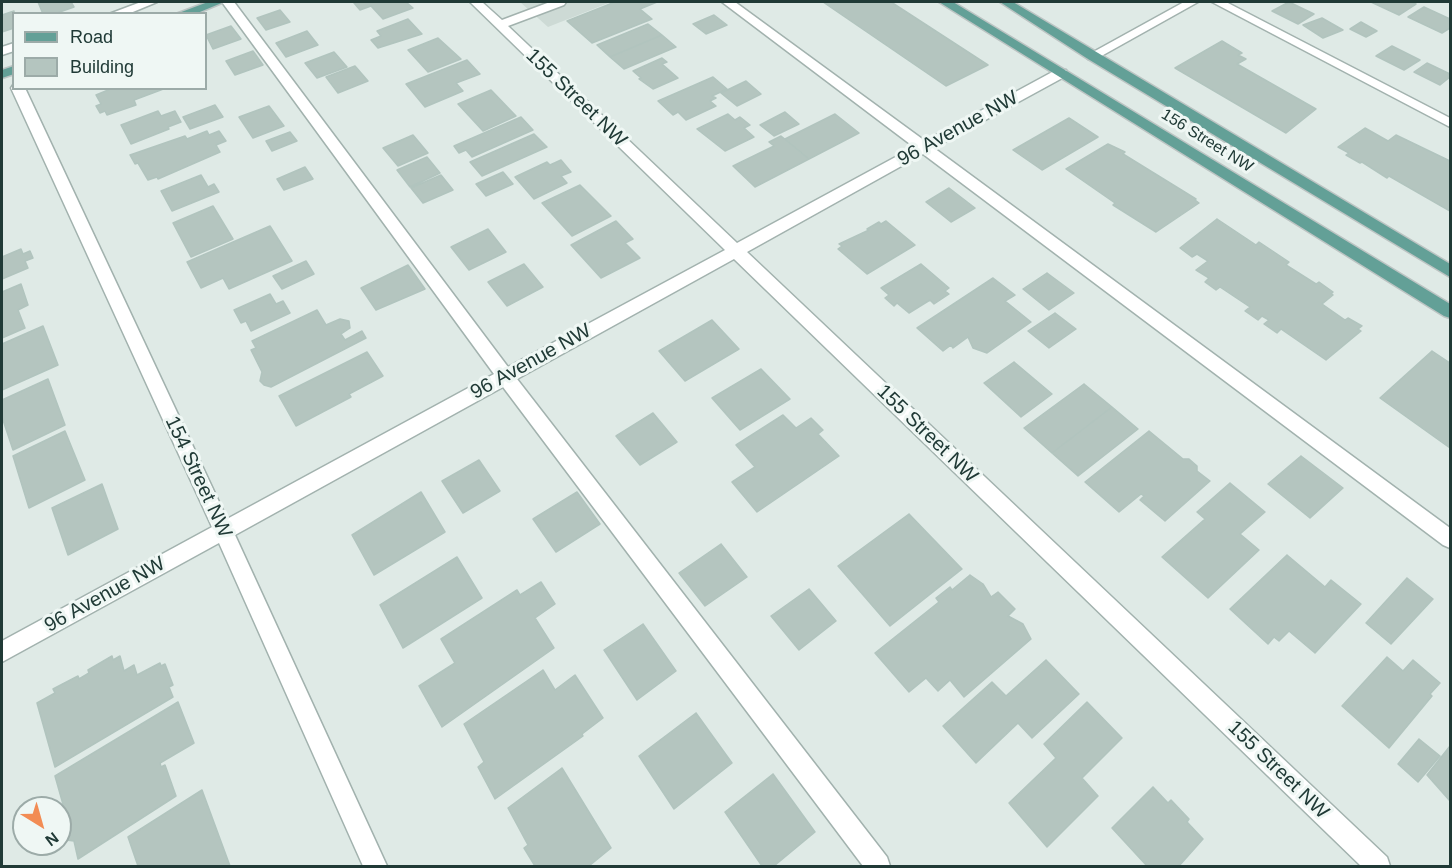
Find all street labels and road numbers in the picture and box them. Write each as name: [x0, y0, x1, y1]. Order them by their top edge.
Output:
street label: 155 Street NW: [520, 44, 632, 152]
street label: 96 Avenue NW: [894, 86, 1022, 172]
street label: 156 Street NW: [1157, 105, 1257, 177]
street label: 96 Avenue NW: [467, 319, 595, 405]
street label: 155 Street NW: [871, 380, 983, 488]
street label: 154 Street NW: [159, 412, 237, 542]
street label: 96 Avenue NW: [41, 552, 169, 638]
street label: 155 Street NW: [1222, 716, 1334, 824]

